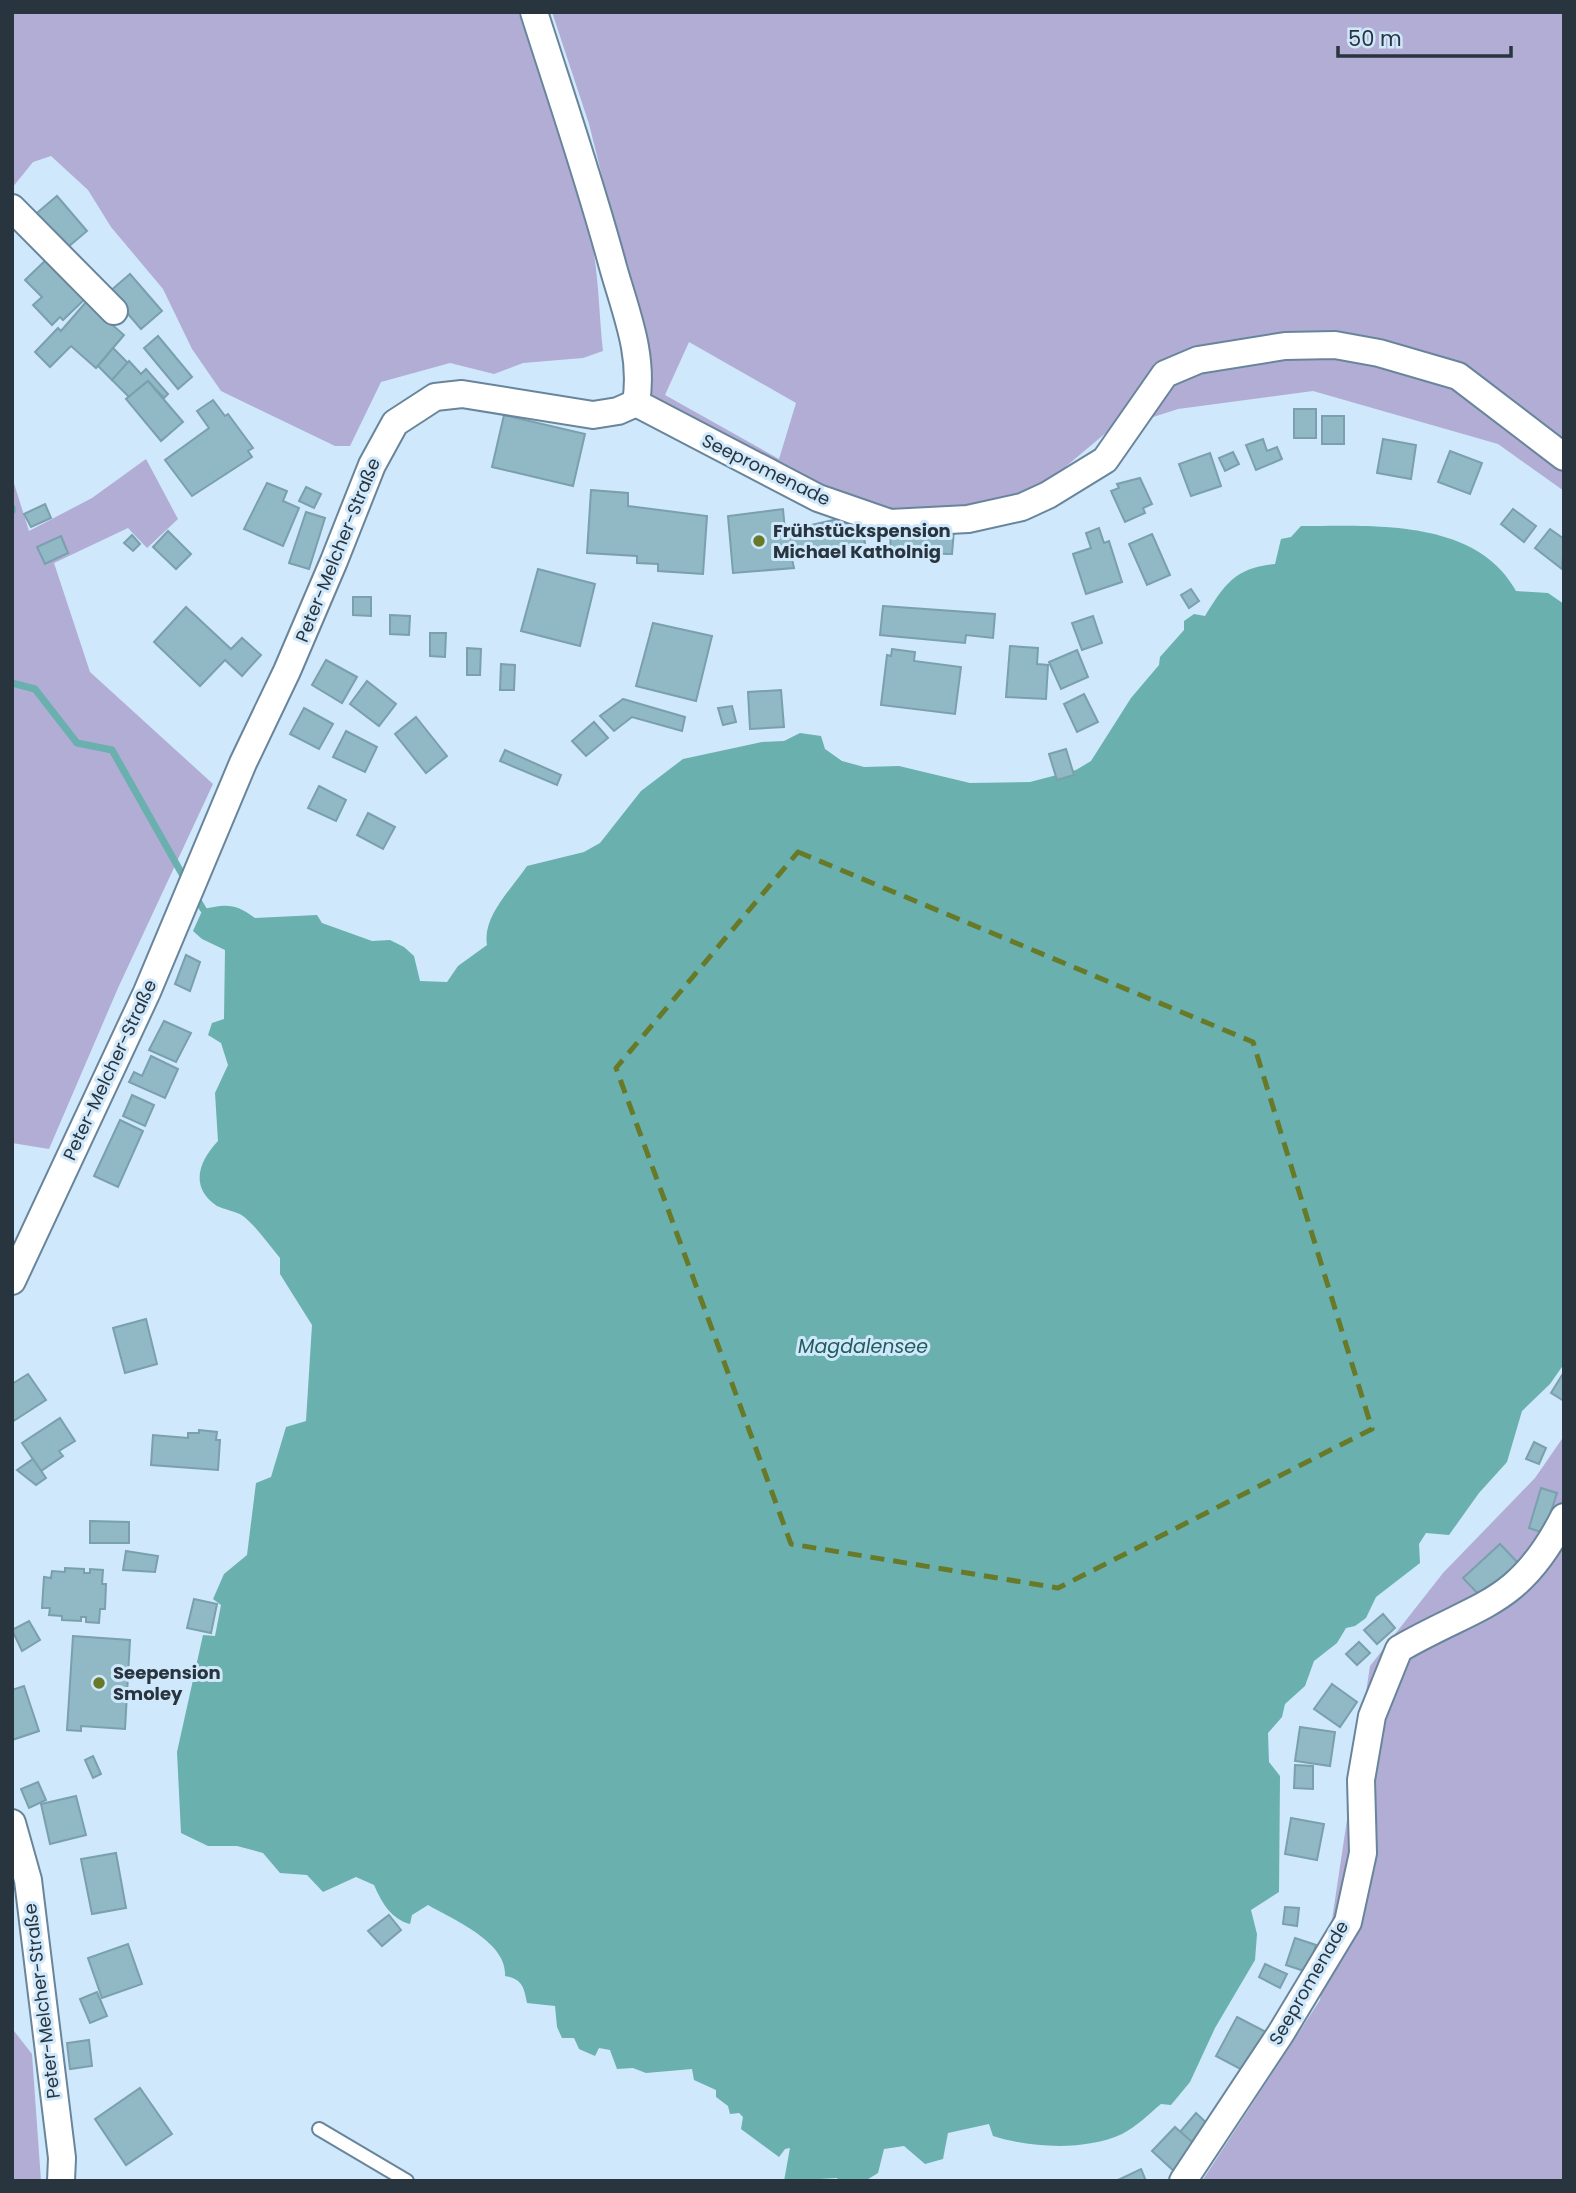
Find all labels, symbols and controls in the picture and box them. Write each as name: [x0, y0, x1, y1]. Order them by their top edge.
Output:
scale bar: [1338, 14, 1511, 58]
text: 50 m: [1348, 24, 1402, 53]
street label: Seepromenade: [698, 428, 835, 511]
street label: Peter-Melcher-Straße: [289, 454, 386, 646]
place label: Frühstückspension Michael Katholnig: [773, 518, 951, 564]
marker: Frühstückspension Michael Katholnig: [751, 533, 767, 549]
street label: Peter-Melcher-Straße: [57, 975, 162, 1164]
water label: Magdalensee: [798, 1333, 928, 1360]
place label: Seepension Smoley: [113, 1660, 221, 1706]
marker: Seepension Smoley: [91, 1675, 107, 1691]
street label: Peter-Melcher-Straße: [17, 1902, 66, 2100]
street label: Seepromenade: [1263, 1916, 1354, 2050]

